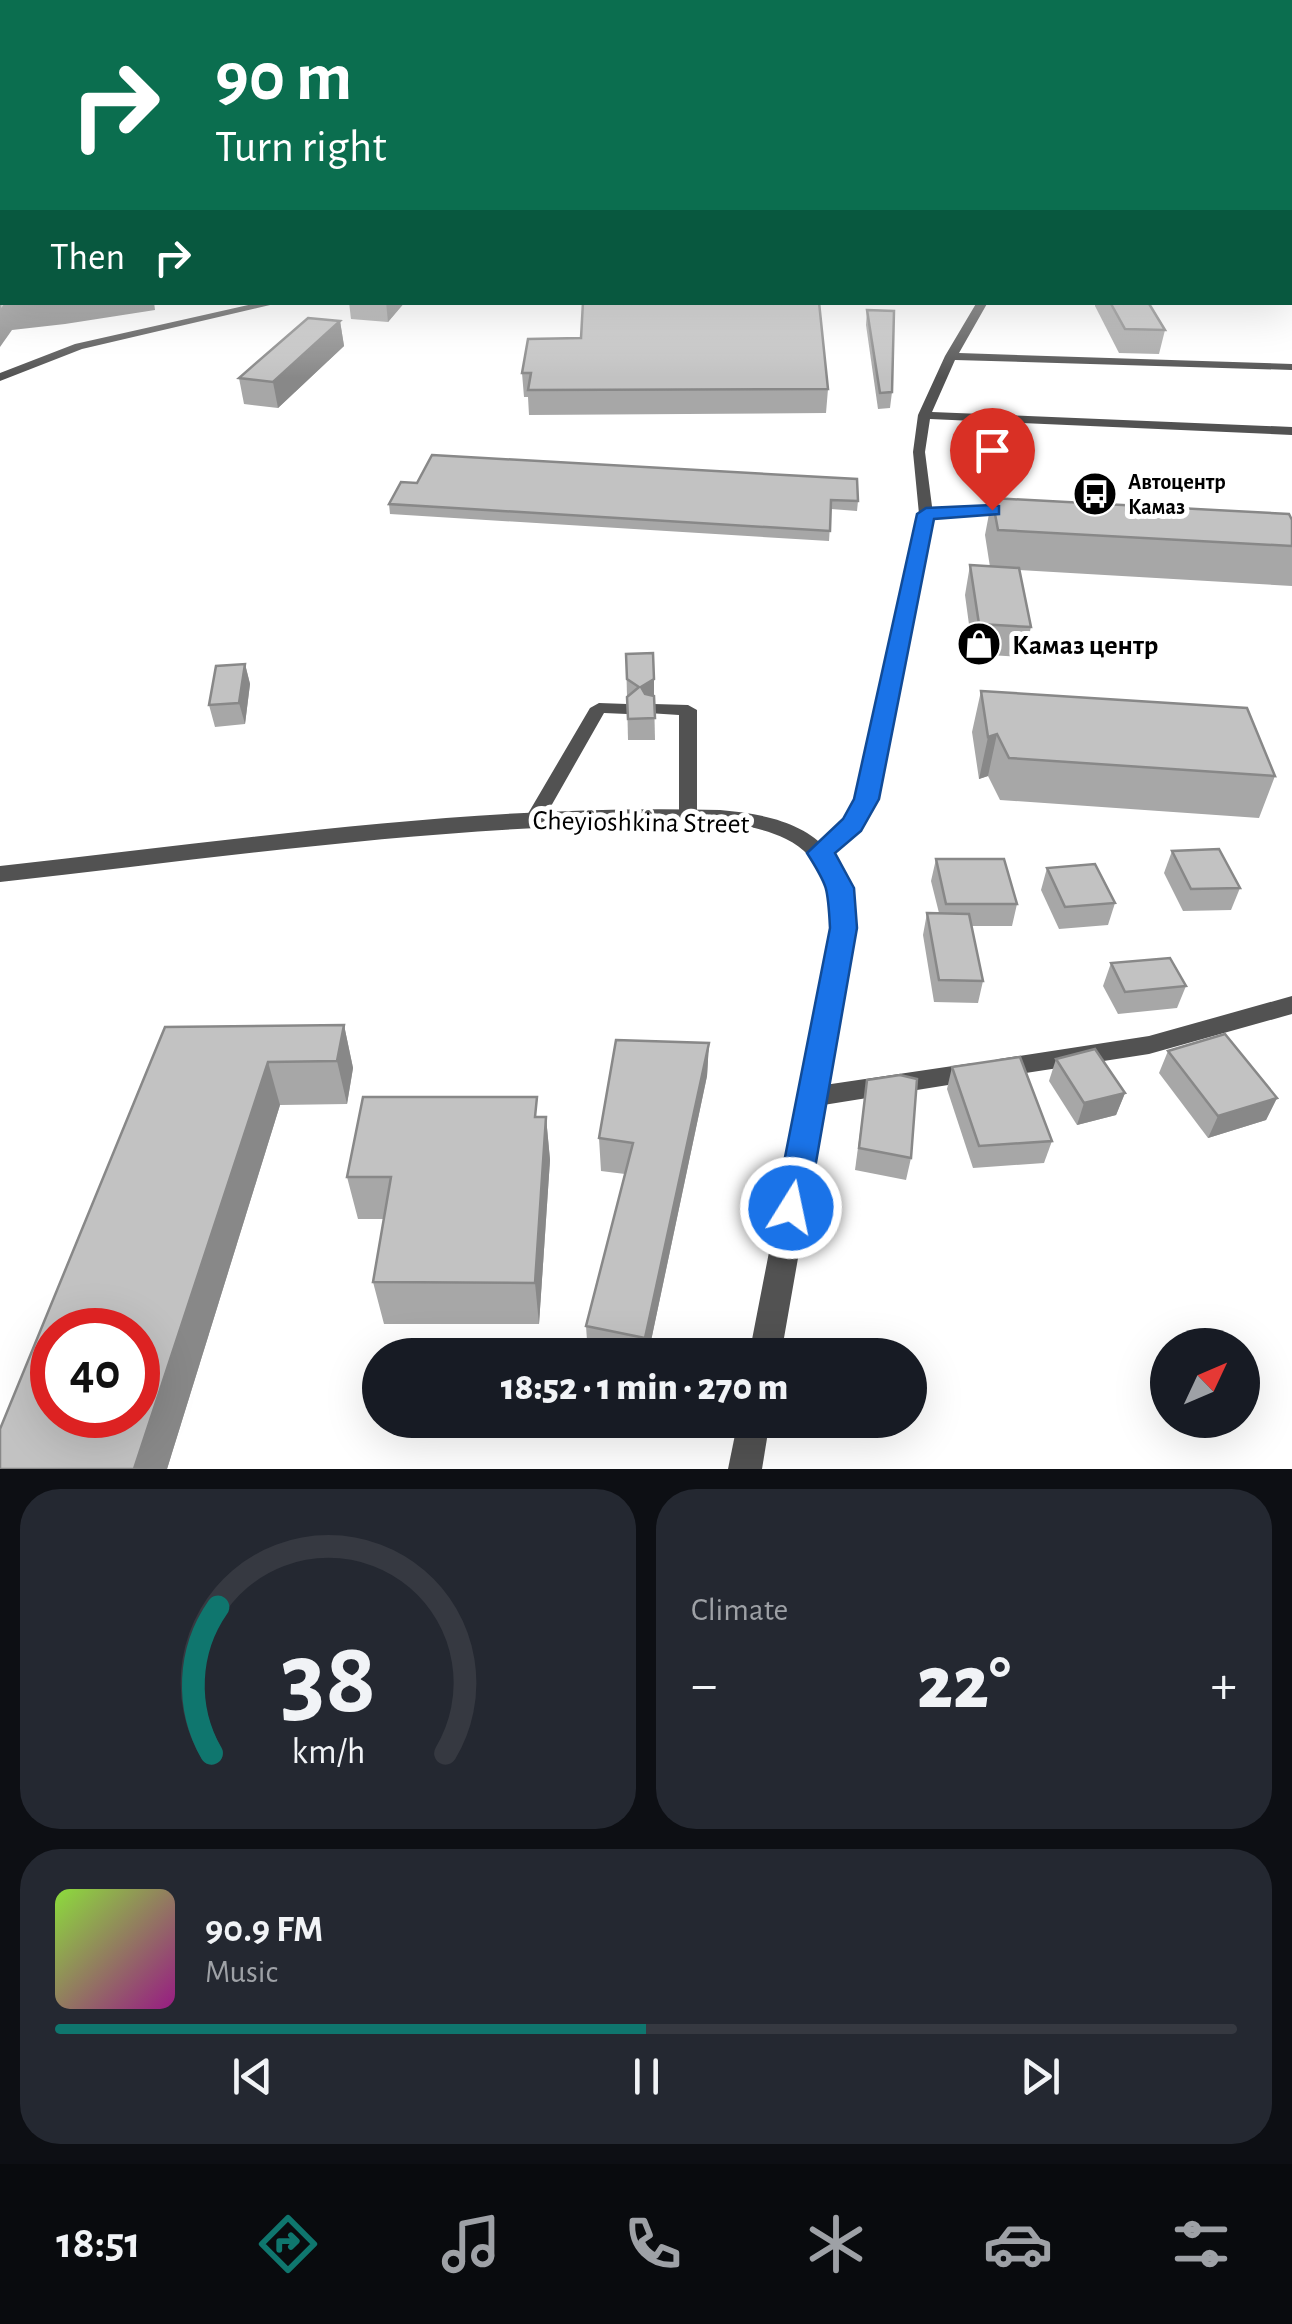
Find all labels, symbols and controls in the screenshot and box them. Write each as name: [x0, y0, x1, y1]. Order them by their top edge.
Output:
icon: right: [50, 40, 180, 170]
text: 90 m: [215, 43, 352, 113]
text: Turn right: [215, 125, 387, 170]
icon: right: [145, 230, 200, 285]
text: Then: [50, 239, 125, 277]
pin: [950, 408, 1035, 511]
icon: arrive: [965, 423, 1020, 478]
bus stop icon: Автоцентр Камаз: [1072, 471, 1118, 517]
place label: Автоцентр Камаз: [1128, 471, 1226, 518]
shop icon: Камаз центр: [956, 621, 1002, 667]
place label: Камаз центр: [1012, 632, 1158, 660]
street label: Cheyioshkina Street: [532, 807, 750, 839]
position arrow: [739, 1156, 843, 1260]
speed limit sign: 40: [30, 1308, 160, 1438]
north arrow: [1150, 1328, 1260, 1438]
map controls: [1150, 1328, 1260, 1438]
text: 18:52 · 1 min · 270 m: [501, 1369, 788, 1407]
text: Climate: [691, 1594, 788, 1626]
text: 38: [280, 1628, 376, 1732]
text: 22°: [917, 1647, 1011, 1722]
text: −: [691, 1658, 717, 1713]
text: +: [1211, 1658, 1237, 1713]
text: km/h: [291, 1734, 365, 1770]
text: 90.9 FM: [205, 1911, 323, 1949]
text: Music: [205, 1956, 278, 1988]
icon: previous: [225, 2049, 280, 2104]
icon: pause: [619, 2049, 674, 2104]
icon: next: [1013, 2049, 1068, 2104]
icon: directions: [253, 2209, 323, 2279]
icon: music: [436, 2209, 506, 2279]
icon: phone: [618, 2209, 688, 2279]
icon: climate: [801, 2209, 871, 2279]
icon: car: [983, 2209, 1053, 2279]
icon: filters: [1166, 2209, 1236, 2279]
text: 18:51: [56, 2221, 141, 2266]

